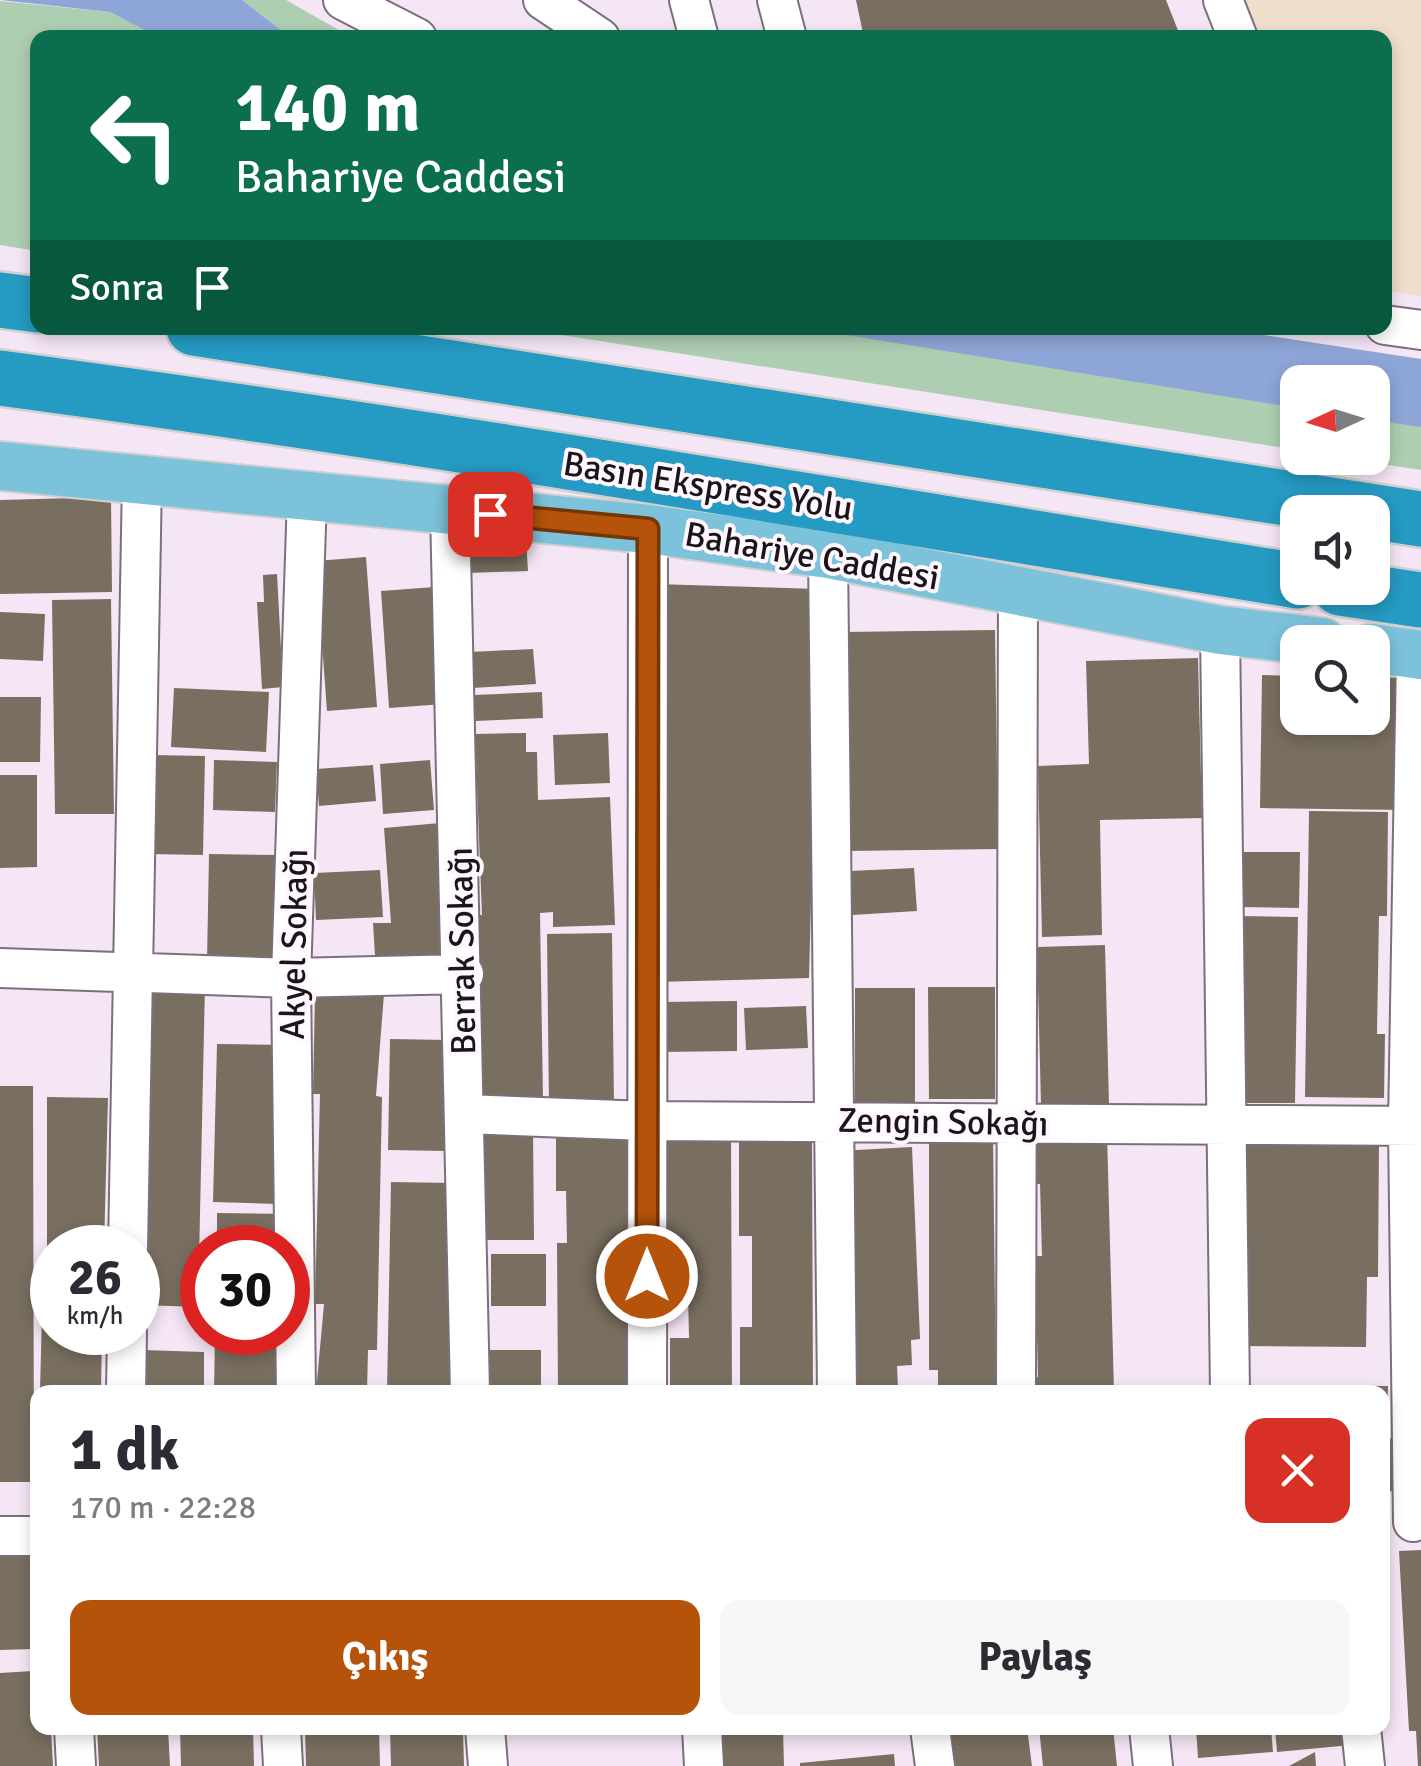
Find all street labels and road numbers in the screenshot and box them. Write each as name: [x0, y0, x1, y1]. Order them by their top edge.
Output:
street label: Basın Ekspress Yolu: [560, 442, 856, 530]
street label: Bahariye Caddesi: [681, 512, 943, 600]
street label: Berrak Sokağı: [439, 847, 485, 1055]
street label: Akyel Sokağı: [271, 848, 317, 1040]
street label: Zengin Sokağı: [837, 1099, 1049, 1145]

